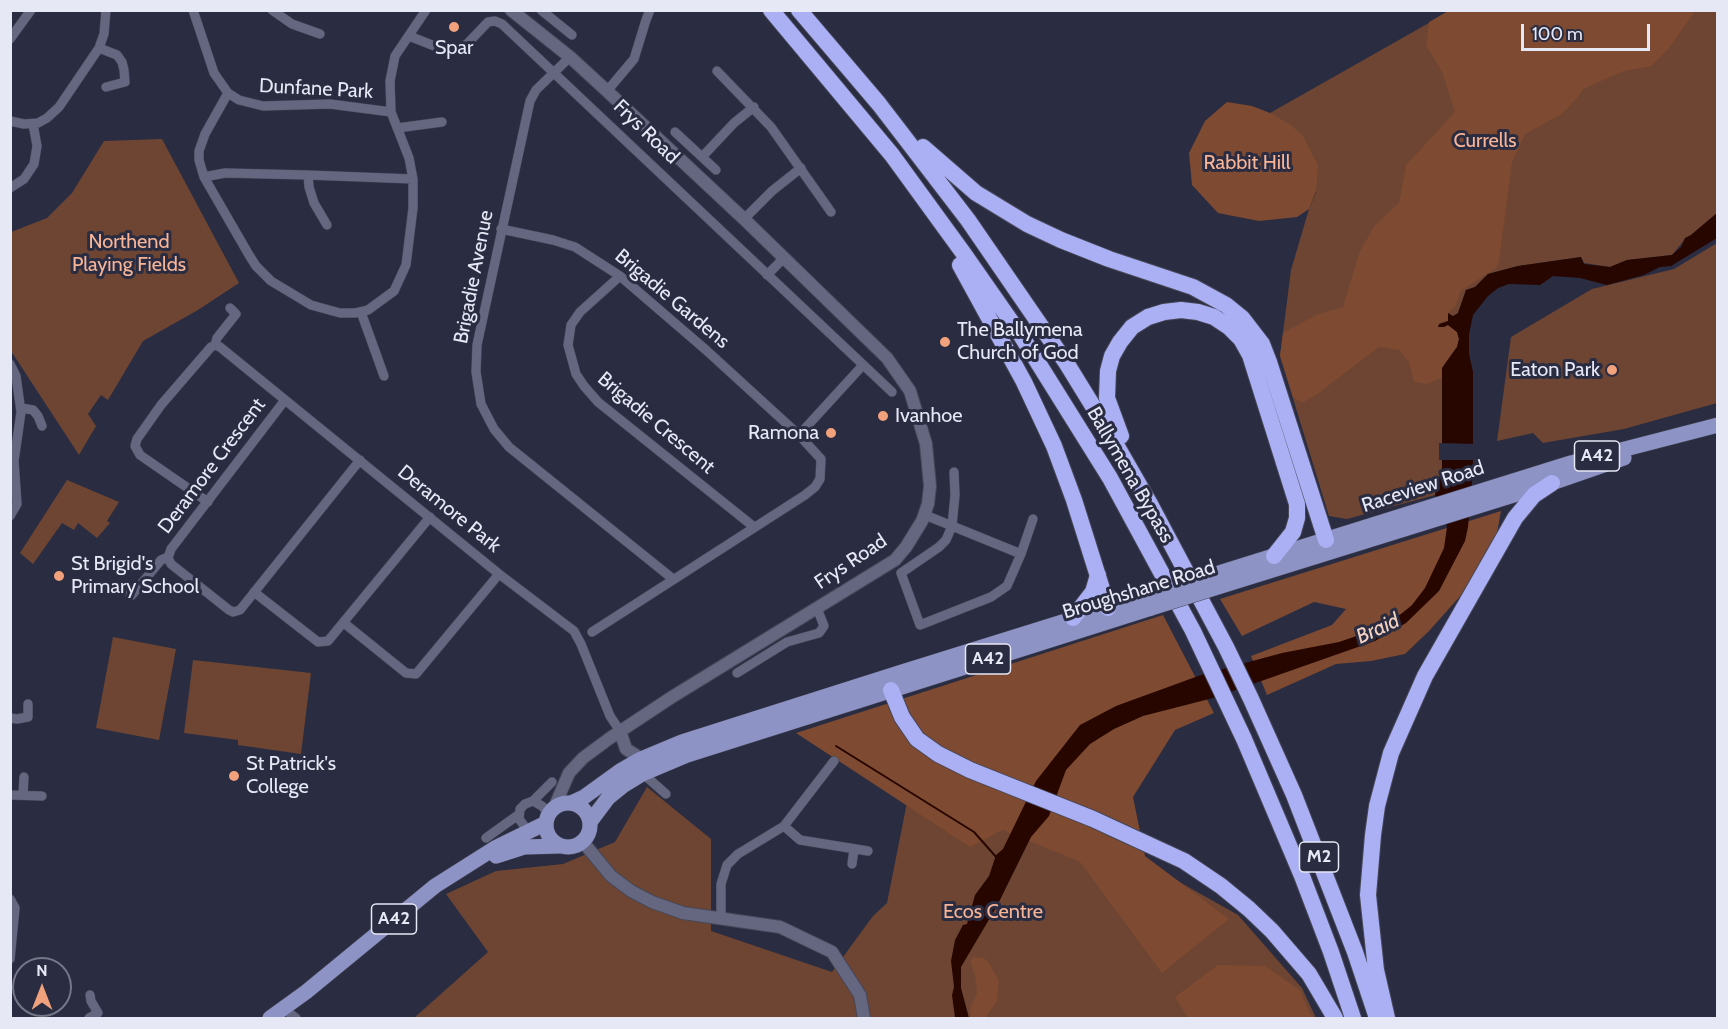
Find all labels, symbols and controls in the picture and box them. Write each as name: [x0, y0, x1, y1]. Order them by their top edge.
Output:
scale bar: [1524, 12, 1653, 50]
marker: Spar: [447, 20, 461, 34]
text: 100 m: [1532, 23, 1583, 45]
place label: Spar: [435, 36, 473, 60]
street label: Dunfane Park: [258, 74, 374, 104]
street label: Frys Road: [608, 95, 684, 169]
park label: Currells: [1454, 129, 1516, 153]
park label: Rabbit Hill: [1204, 151, 1290, 175]
street label: Brigadie Avenue: [449, 208, 499, 346]
park label: Northend Playing Fields: [72, 230, 186, 277]
street label: Brigadie Gardens: [610, 244, 734, 354]
place label: The Ballymena Church of God: [957, 318, 1083, 365]
marker: The Ballymena Church of God: [938, 335, 952, 349]
place label: Eaton Park: [1510, 358, 1600, 382]
marker: Eaton Park: [1605, 363, 1619, 377]
street label: Brigadie Crescent: [592, 367, 720, 479]
street label: Deramore Crescent: [153, 393, 271, 539]
street label: Ballymena Bypass: [1081, 403, 1179, 547]
place label: Ivanhoe: [895, 404, 962, 428]
marker: Ivanhoe: [876, 409, 890, 423]
place label: Ramona: [748, 421, 819, 445]
marker: Ramona: [824, 426, 838, 440]
road number: A42: [1574, 441, 1620, 471]
street label: Raceview Road: [1359, 456, 1487, 518]
street label: Deramore Park: [393, 460, 505, 558]
street label: Frys Road: [810, 529, 892, 595]
place label: St Brigid's Primary School: [71, 552, 199, 599]
street label: Broughshane Road: [1060, 555, 1218, 625]
marker: St Brigid's Primary School: [52, 569, 66, 583]
water label: Braid: [1352, 608, 1404, 650]
road number: A42: [966, 644, 1010, 674]
place label: St Patrick's College: [246, 752, 336, 799]
marker: St Patrick's College: [227, 769, 241, 783]
road number: M2: [1300, 842, 1338, 872]
park label: Ecos Centre: [943, 900, 1043, 924]
road number: A42: [372, 904, 416, 934]
north arrow: [12, 957, 72, 1017]
text: N: [36, 961, 48, 980]

